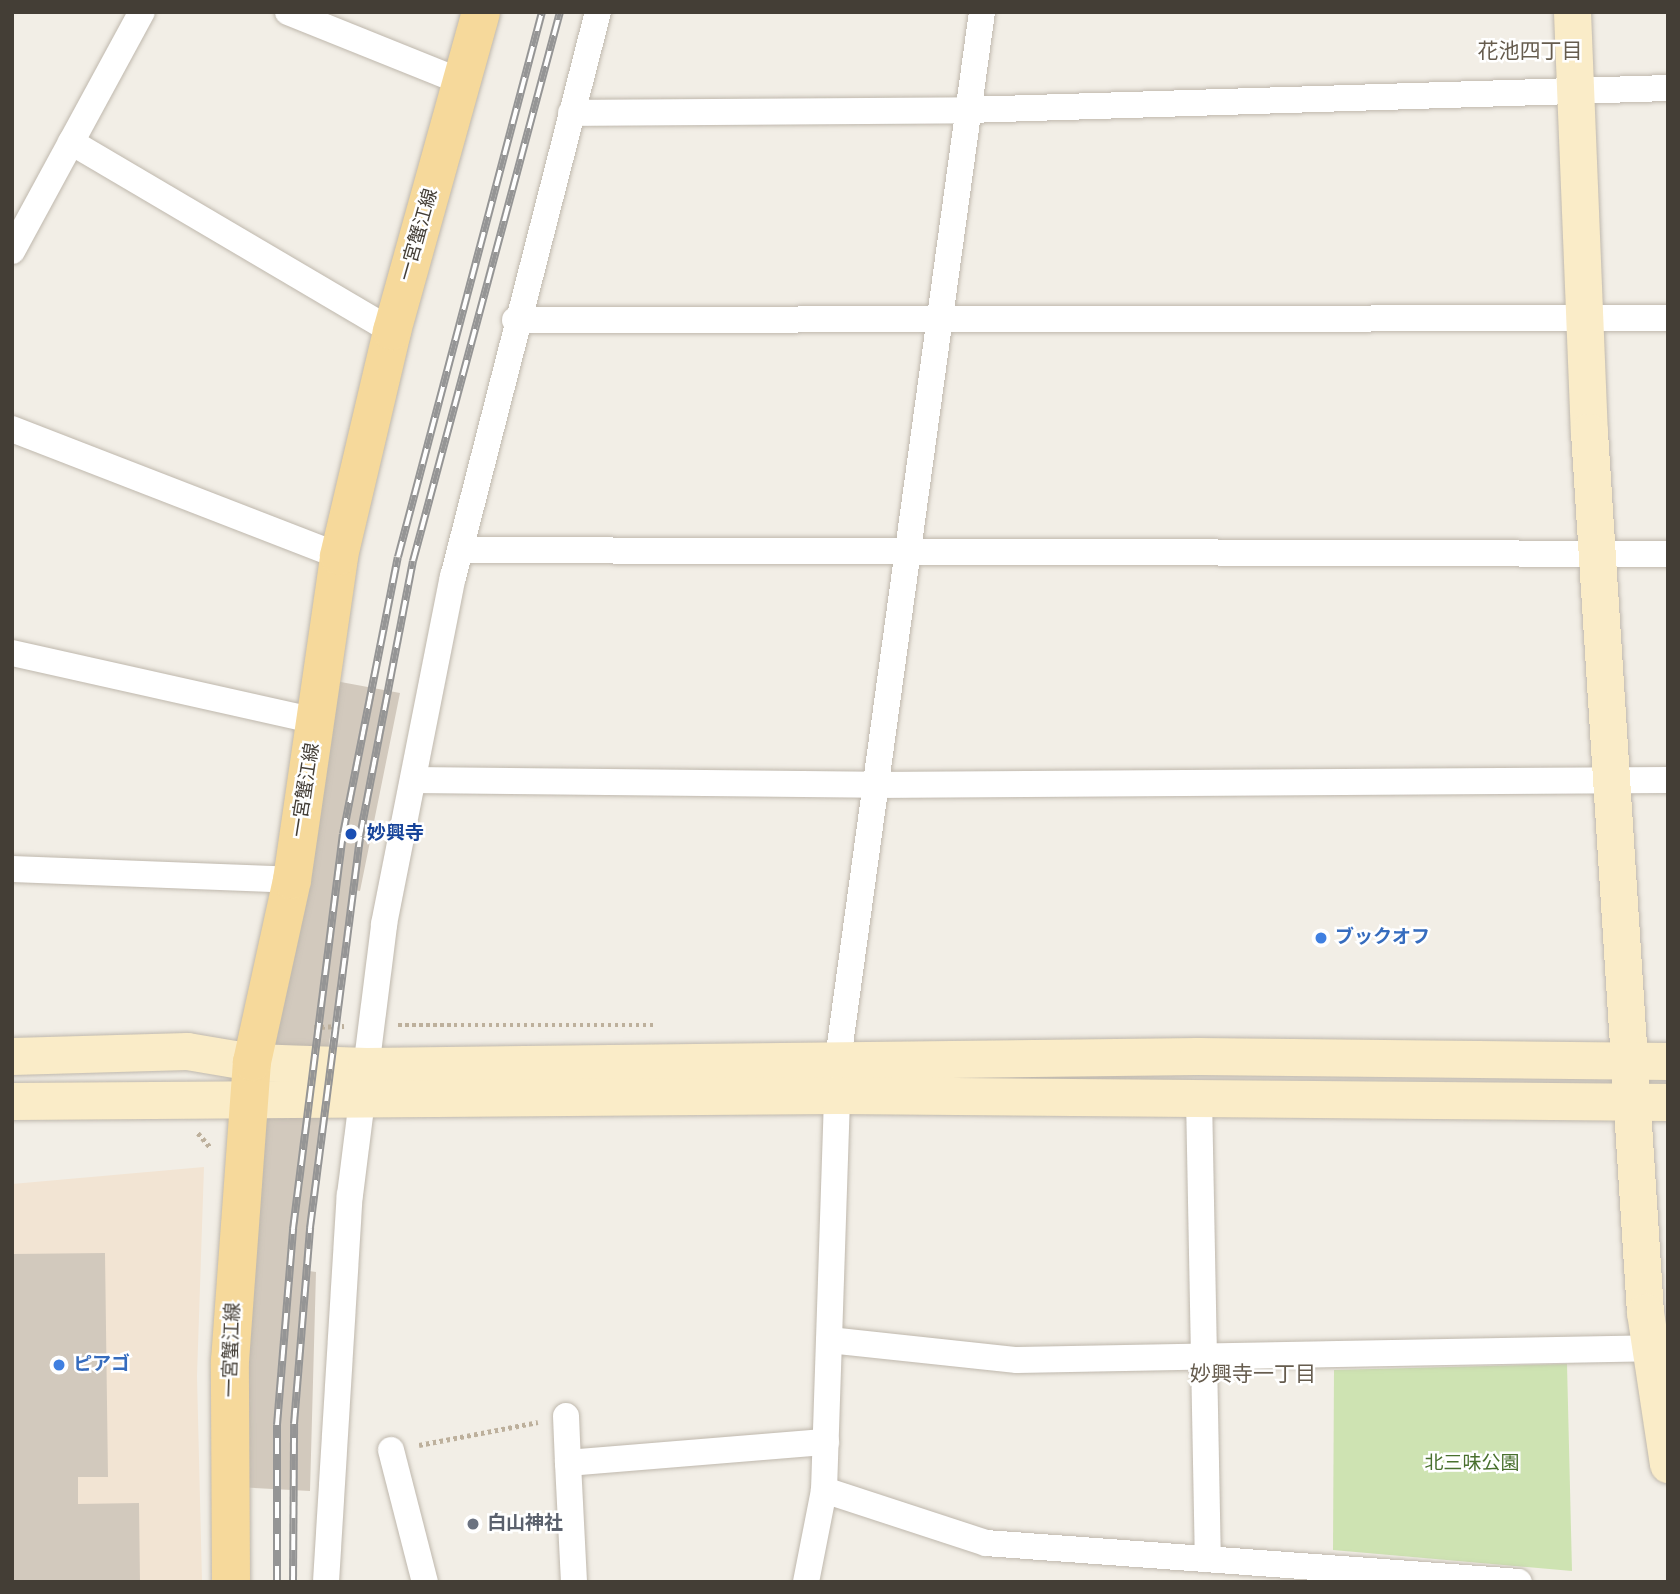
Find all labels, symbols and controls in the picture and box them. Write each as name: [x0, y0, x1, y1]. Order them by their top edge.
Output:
district label: 花池四丁目: [1478, 38, 1582, 64]
street label: 一宮蟹江線: [395, 186, 443, 284]
street label: 一宮蟹江線: [287, 741, 325, 839]
place label: 妙興寺: [367, 823, 424, 845]
marker: 妙興寺: [341, 824, 361, 844]
place label: ブックオフ: [1335, 927, 1430, 949]
marker: ブックオフ: [1313, 930, 1329, 946]
street label: 一宮蟹江線: [219, 1302, 245, 1398]
place label: ピアゴ: [73, 1354, 130, 1376]
marker: ピアゴ: [51, 1357, 67, 1373]
district label: 妙興寺一丁目: [1190, 1361, 1316, 1387]
park label: 北三味公園: [1425, 1453, 1519, 1475]
place label: 白山神社: [487, 1513, 563, 1535]
marker: 白山神社: [465, 1516, 481, 1532]

